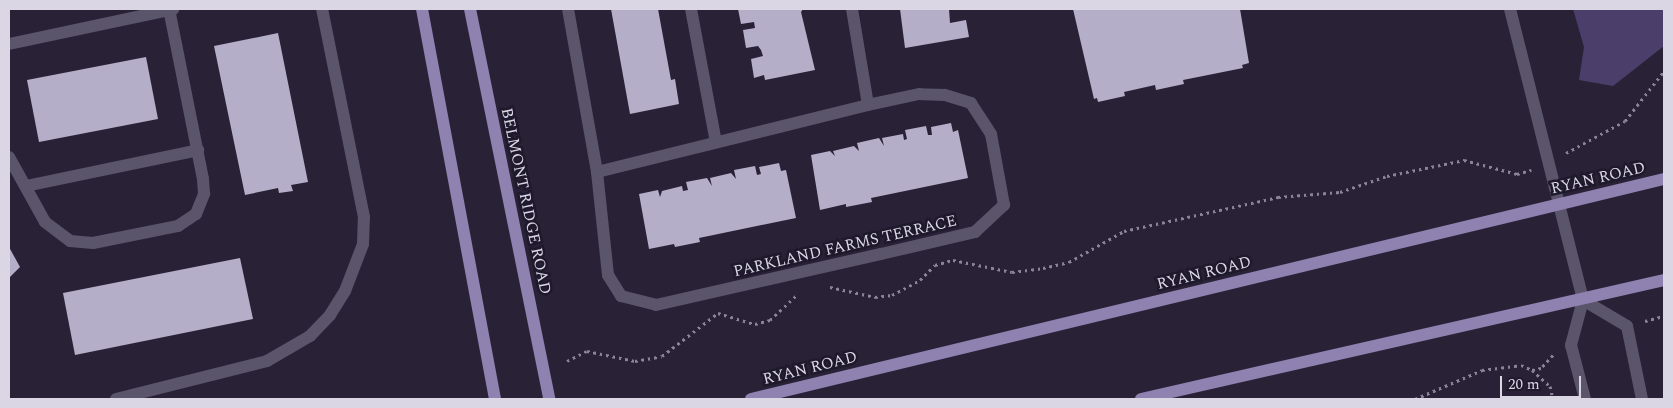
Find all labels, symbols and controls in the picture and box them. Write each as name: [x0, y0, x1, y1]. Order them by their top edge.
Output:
street label: BELMONT RIDGE ROAD: [497, 106, 555, 296]
street label: RYAN ROAD: [1549, 158, 1647, 198]
street label: PARKLAND FARMS TERRACE: [731, 211, 959, 281]
street label: RYAN ROAD: [1155, 252, 1253, 294]
street label: RYAN ROAD: [761, 347, 859, 389]
scale bar: [1503, 366, 1584, 398]
text: 20 m: [1508, 373, 1540, 396]

